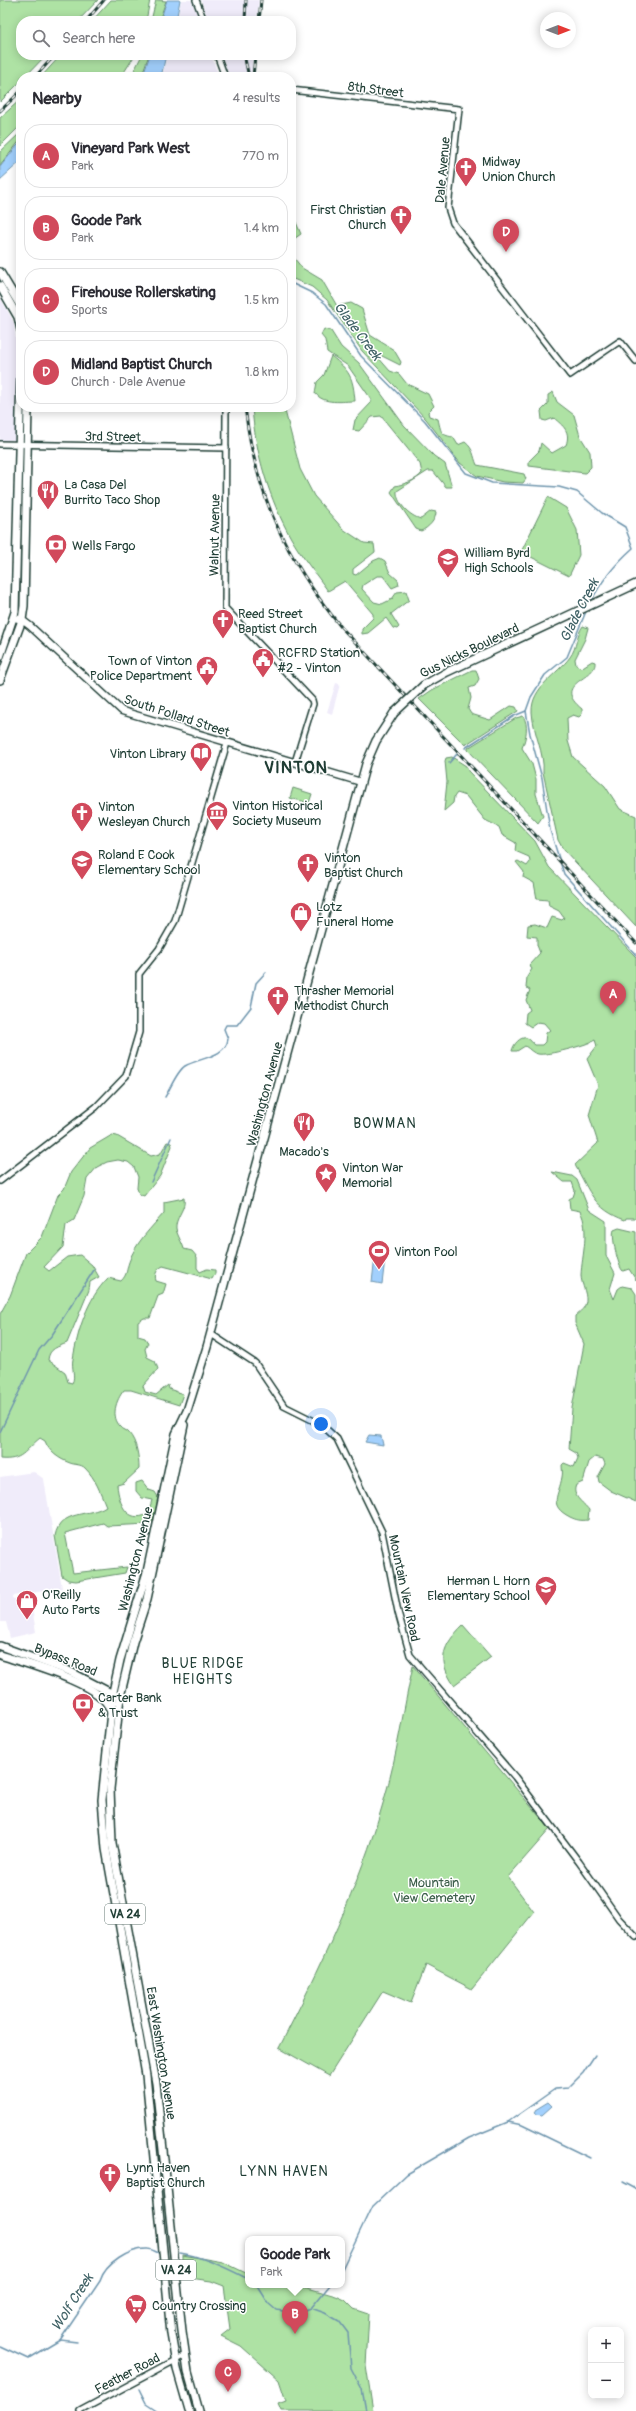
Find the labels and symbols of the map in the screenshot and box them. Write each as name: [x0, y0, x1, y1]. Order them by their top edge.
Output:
north arrow: [540, 12, 576, 48]
street label: 8th Street: [347, 79, 405, 101]
street label: Dale Avenue: [432, 136, 454, 204]
place label: Midway Union Church: [482, 154, 555, 185]
church icon: Midway Union Church: [453, 155, 479, 188]
place label: First Christian Church: [310, 202, 386, 233]
church icon: First Christian Church: [388, 203, 414, 236]
pin: D: [493, 219, 519, 252]
water label: Glade Creek: [330, 299, 386, 365]
street label: 3rd Street: [85, 429, 142, 446]
place label: La Casa Del Burrito Taco Shop: [64, 477, 160, 508]
restaurant icon: La Casa Del Burrito Taco Shop: [35, 478, 61, 511]
street label: Walnut Avenue: [206, 493, 224, 576]
bank icon: Wells Fargo: [43, 532, 69, 565]
place label: Wells Fargo: [72, 538, 136, 554]
place label: William Byrd High Schools: [464, 545, 533, 576]
school or university icon: William Byrd High Schools: [435, 546, 461, 579]
water label: Glade Creek: [556, 575, 603, 645]
place label: Reed Street Baptist Church: [238, 606, 317, 637]
church icon: Reed Street Baptist Church: [210, 607, 236, 640]
street label: Gus Nicks Boulevard: [417, 620, 522, 682]
place label: RCFRD Station #2 - Vinton: [277, 645, 360, 676]
public building icon: RCFRD Station #2 - Vinton: [250, 646, 276, 679]
place label: Town of Vinton Police Department: [90, 653, 193, 684]
public building icon: Town of Vinton Police Department: [194, 654, 220, 687]
street label: South Pollard Street: [122, 691, 232, 741]
library icon: Vinton Library: [188, 740, 214, 773]
place label: Vinton Library: [110, 746, 186, 762]
district label: VINTON: [264, 757, 328, 778]
place label: Vinton Historical Society Museum: [232, 798, 323, 829]
place label: Vinton Wesleyan Church: [98, 799, 190, 830]
museum icon: Vinton Historical Society Museum: [204, 799, 230, 832]
church icon: Vinton Wesleyan Church: [69, 800, 95, 833]
place label: Roland E Cook Elementary School: [98, 847, 201, 878]
school or university icon: Roland E Cook Elementary School: [69, 848, 95, 881]
place label: Vinton Baptist Church: [324, 850, 403, 881]
church icon: Vinton Baptist Church: [295, 851, 321, 884]
place label: Lotz Funeral Home: [316, 899, 394, 930]
shop icon: Lotz Funeral Home: [288, 900, 314, 933]
pin: A: [600, 981, 626, 1014]
place label: Thrasher Memorial Methodist Church: [294, 983, 394, 1014]
church icon: Thrasher Memorial Methodist Church: [265, 984, 291, 1017]
street label: Washington Avenue: [243, 1040, 287, 1148]
restaurant icon: Macado's: [291, 1110, 317, 1143]
district label: BOWMAN: [353, 1115, 417, 1132]
place label: Macado's: [279, 1144, 329, 1160]
place label: Vinton War Memorial: [342, 1160, 404, 1191]
place icon: Vinton War Memorial: [313, 1161, 339, 1194]
sports icon: Vinton Pool: [366, 1238, 392, 1271]
place label: Vinton Pool: [394, 1244, 458, 1260]
your location: [311, 1414, 331, 1434]
street label: Washington Avenue: [115, 1505, 157, 1613]
street label: Mountain View Road: [385, 1533, 423, 1643]
place label: Herman L Horn Elementary School: [427, 1573, 530, 1604]
school or university icon: Herman L Horn Elementary School: [533, 1574, 559, 1607]
place label: O'Reilly Auto Parts: [42, 1587, 100, 1618]
shop icon: O'Reilly Auto Parts: [14, 1588, 40, 1621]
street label: Bypass Road: [32, 1640, 99, 1680]
district label: BLUE RIDGE HEIGHTS: [162, 1655, 244, 1688]
place label: Carter Bank & Trust: [98, 1690, 162, 1721]
bank icon: Carter Bank & Trust: [70, 1691, 96, 1724]
park label: Mountain View Cemetery: [393, 1875, 476, 1906]
road number: VA 24: [105, 1904, 145, 1924]
street label: East Washington Avenue: [143, 1986, 179, 2121]
place label: Lynn Haven Baptist Church: [126, 2160, 205, 2191]
church icon: Lynn Haven Baptist Church: [97, 2161, 123, 2194]
district label: LYNN HAVEN: [239, 2163, 329, 2180]
road number: VA 24: [156, 2260, 196, 2280]
water label: Wolf Creek: [48, 2270, 98, 2334]
supermarket icon: Country Crossing: [123, 2292, 149, 2325]
place label: Country Crossing: [152, 2298, 247, 2314]
pin: B: [282, 2301, 308, 2334]
street label: Feather Road: [92, 2350, 163, 2398]
pin: C: [215, 2359, 241, 2392]

